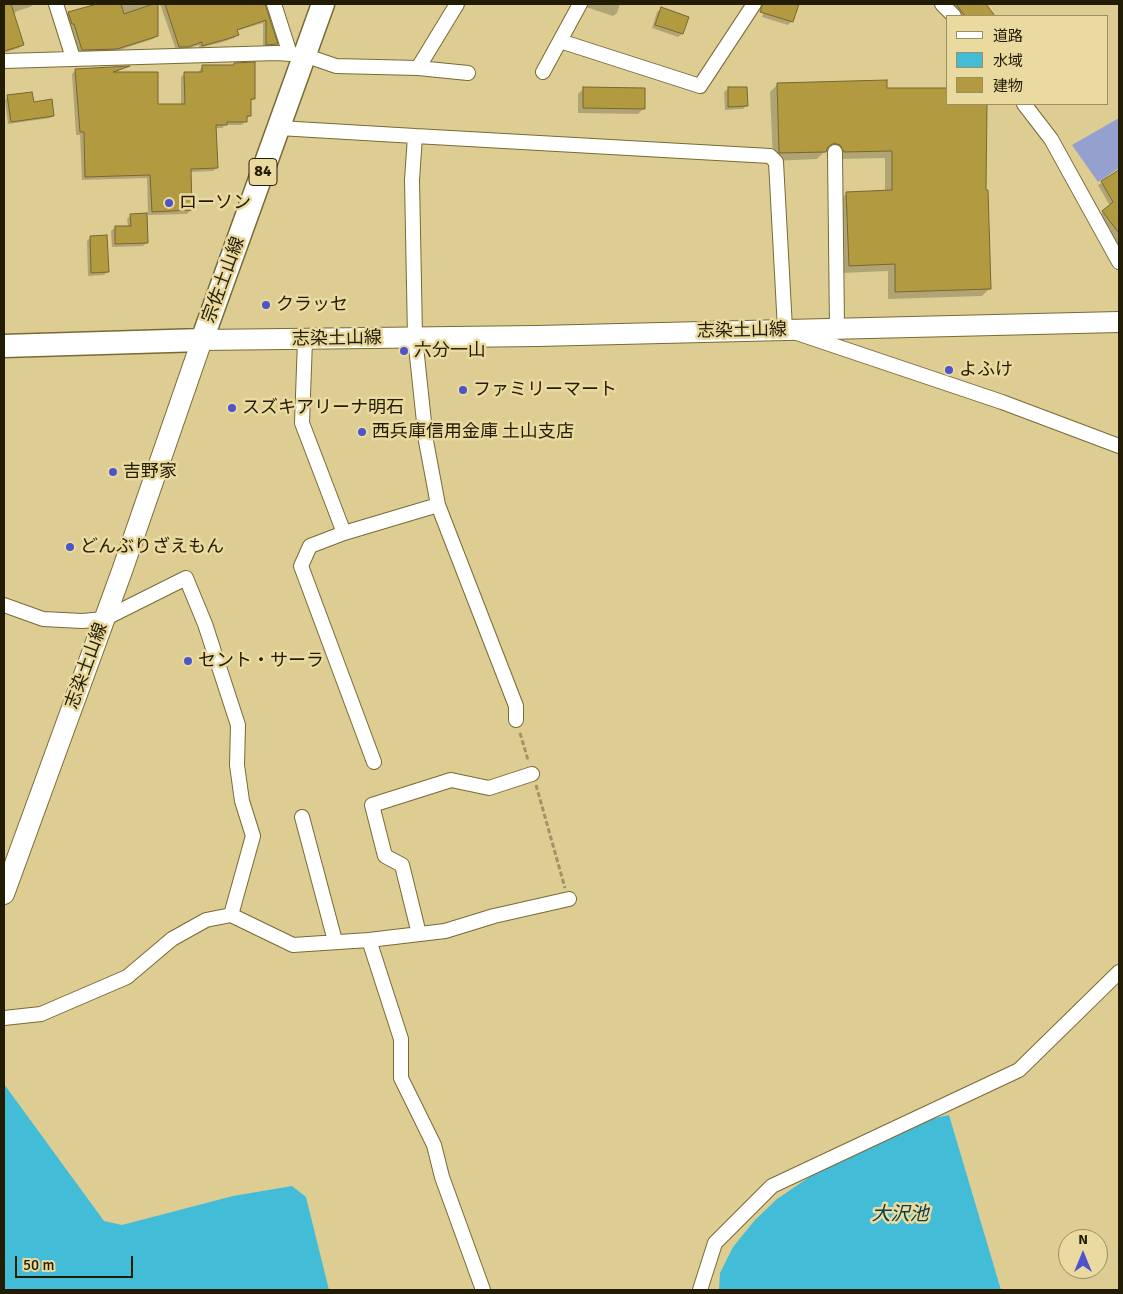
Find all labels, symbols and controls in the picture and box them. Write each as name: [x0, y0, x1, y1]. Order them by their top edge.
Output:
legend: [946, 15, 1108, 105]
text: 道路: [993, 27, 1023, 45]
text: 水域: [993, 52, 1023, 70]
text: 建物: [993, 77, 1023, 95]
road number: 84: [249, 158, 277, 186]
place label: ローソン: [179, 192, 251, 214]
marker: ローソン: [163, 197, 175, 209]
street label: 宗佐土山線: [198, 234, 250, 326]
place label: クラッセ: [276, 294, 348, 316]
marker: クラッセ: [260, 299, 272, 311]
street label: 志染土山線: [697, 319, 787, 343]
street label: 志染土山線: [292, 327, 382, 351]
place label: 六分一山: [414, 340, 486, 362]
marker: 六分一山: [398, 345, 410, 357]
place label: よふけ: [959, 359, 1013, 381]
marker: よふけ: [943, 364, 955, 376]
place label: ファミリーマート: [473, 379, 617, 401]
marker: ファミリーマート: [457, 384, 469, 396]
place label: スズキアリーナ明石: [242, 397, 404, 419]
marker: スズキアリーナ明石: [226, 402, 238, 414]
place label: 西兵庫信用金庫 土山支店: [372, 421, 574, 443]
marker: 西兵庫信用金庫 土山支店: [356, 426, 368, 438]
place label: 吉野家: [123, 461, 177, 483]
marker: 吉野家: [107, 466, 119, 478]
place label: どんぶりざえもん: [80, 536, 224, 558]
marker: どんぶりざえもん: [64, 541, 76, 553]
street label: 志染土山線: [61, 620, 113, 712]
place label: セント・サーラ: [198, 650, 324, 672]
marker: セント・サーラ: [182, 655, 194, 667]
water label: 大沢池: [872, 1204, 928, 1226]
north arrow: [1058, 1229, 1108, 1279]
text: N: [1078, 1231, 1088, 1248]
scale bar: [18, 1246, 135, 1278]
text: 50 m: [23, 1256, 54, 1274]

